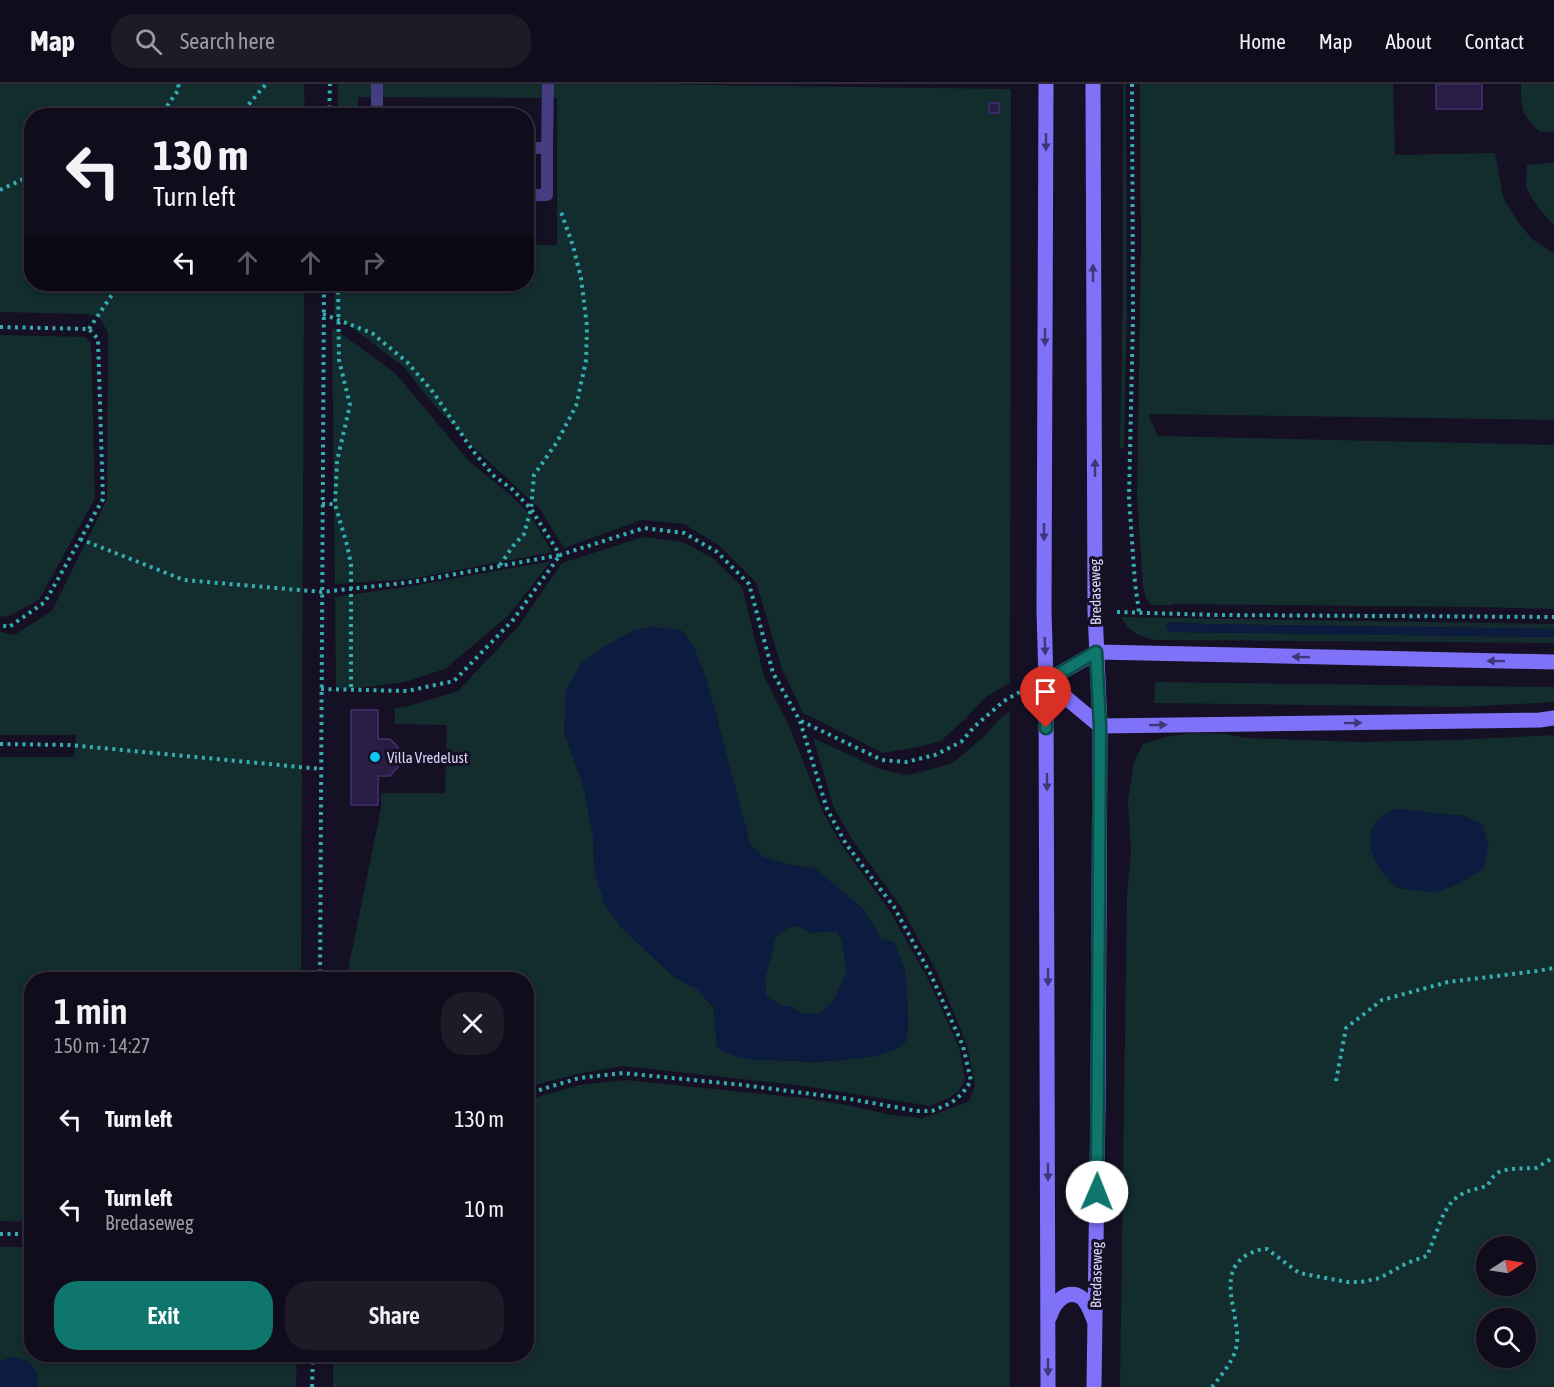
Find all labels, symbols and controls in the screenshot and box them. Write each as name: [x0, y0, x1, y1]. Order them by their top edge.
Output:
search box: [111, 14, 531, 68]
text: Map: [30, 25, 75, 57]
icon: search: [132, 25, 165, 58]
text: Search here: [180, 28, 275, 54]
text: Home: [1239, 29, 1286, 53]
text: Map: [1319, 29, 1353, 53]
text: About: [1386, 29, 1432, 53]
text: Contact: [1465, 29, 1524, 53]
text: 130 m: [153, 131, 248, 179]
icon: left: [54, 132, 132, 210]
one-way arrow: [1041, 133, 1051, 152]
text: Turn left: [153, 181, 236, 212]
icon: left: [168, 246, 201, 279]
icon: ahead: [231, 246, 264, 279]
icon: ahead: [294, 246, 327, 279]
icon: right: [357, 246, 390, 279]
one-way arrow: [1088, 263, 1098, 282]
one-way arrow: [1040, 328, 1050, 347]
one-way arrow: [1090, 458, 1099, 477]
one-way arrow: [1039, 523, 1049, 542]
street label: Bredaseweg: [1086, 558, 1104, 625]
one-way arrow: [1040, 636, 1050, 655]
one-way arrow: [1291, 652, 1310, 662]
one-way arrow: [1486, 656, 1505, 665]
pin: [1020, 666, 1071, 728]
icon: arrive: [1029, 675, 1062, 708]
one-way arrow: [1344, 718, 1363, 727]
one-way arrow: [1149, 720, 1168, 730]
place label: Villa Vredelust: [387, 749, 468, 766]
marker: Villa Vredelust: [368, 750, 382, 764]
one-way arrow: [1042, 772, 1052, 791]
one-way arrow: [1043, 967, 1053, 986]
text: 1 min: [54, 990, 128, 1032]
button: close: [441, 992, 504, 1055]
text: 150 m · 14:27: [54, 1034, 150, 1057]
icon: left: [54, 1103, 87, 1136]
text: Turn left: [105, 1106, 172, 1132]
text: 130 m: [454, 1106, 504, 1132]
position arrow: [1065, 1160, 1129, 1224]
one-way arrow: [1043, 1162, 1053, 1181]
text: Turn left: [105, 1185, 172, 1211]
icon: left: [54, 1193, 87, 1226]
text: 10 m: [464, 1196, 504, 1222]
text: Bredaseweg: [105, 1211, 194, 1234]
north arrow: [1476, 1236, 1536, 1296]
map controls: [1476, 1236, 1536, 1368]
street label: Bredaseweg: [1087, 1241, 1105, 1308]
button: Exit: [54, 1281, 273, 1350]
button: Share: [285, 1281, 504, 1350]
button: search: [1476, 1308, 1536, 1368]
one-way arrow: [1043, 1357, 1053, 1376]

